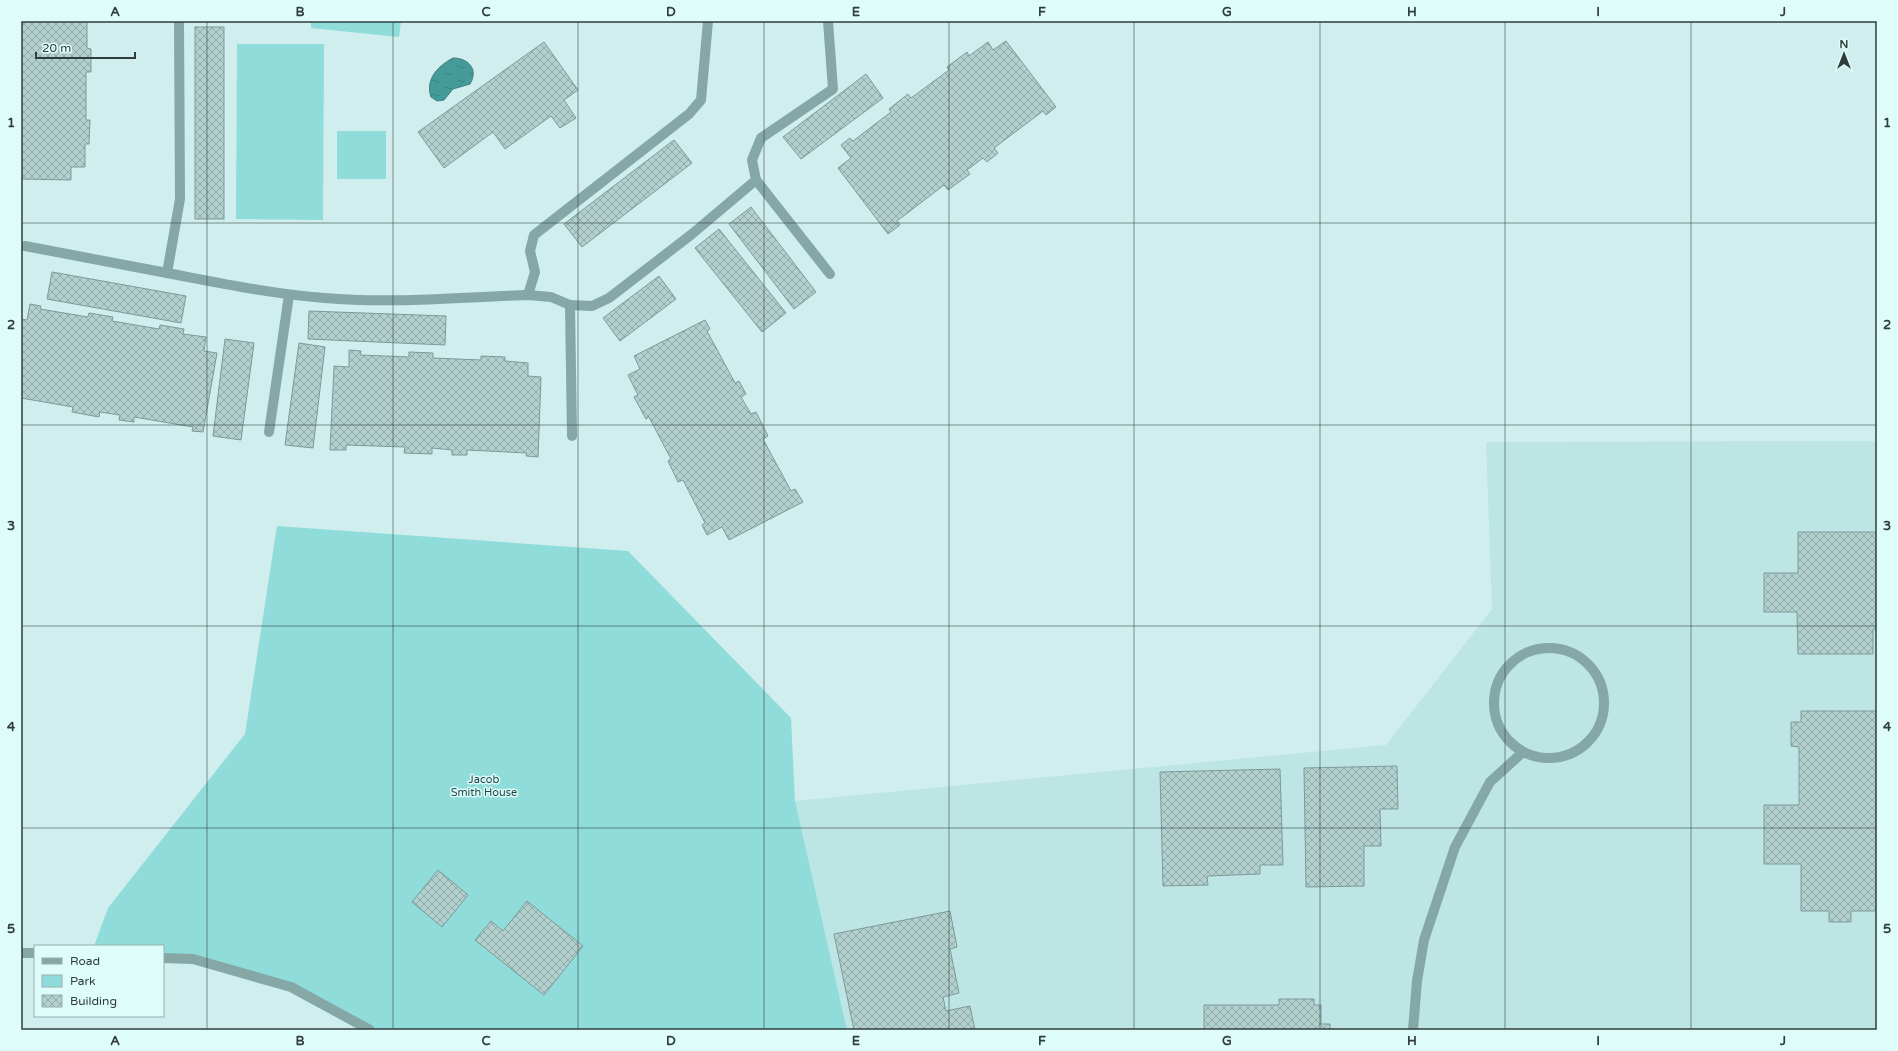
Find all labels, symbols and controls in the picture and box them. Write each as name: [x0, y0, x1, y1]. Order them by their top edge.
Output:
text: A: [110, 4, 120, 20]
text: B: [295, 4, 305, 20]
text: C: [481, 4, 491, 20]
text: D: [666, 4, 676, 20]
text: E: [852, 4, 860, 20]
text: F: [1038, 4, 1046, 20]
text: G: [1222, 4, 1232, 20]
text: H: [1407, 4, 1417, 20]
text: I: [1596, 4, 1600, 20]
text: J: [1779, 4, 1786, 20]
scale bar: [36, 34, 135, 60]
north arrow: [1824, 34, 1864, 74]
text: N: [1840, 38, 1848, 51]
text: 20 m: [42, 41, 71, 55]
text: 1: [7, 115, 15, 131]
text: 1: [1883, 115, 1891, 131]
text: 2: [7, 317, 15, 333]
text: 2: [1883, 317, 1891, 333]
text: 3: [7, 518, 15, 534]
text: 3: [1883, 518, 1891, 534]
text: 4: [7, 719, 16, 735]
text: 4: [1883, 719, 1892, 735]
park label: Jacob Smith House: [451, 773, 517, 799]
text: 5: [7, 921, 15, 937]
text: 5: [1883, 921, 1891, 937]
legend: [34, 945, 164, 1017]
text: Road: [70, 954, 100, 968]
text: Park: [70, 974, 96, 988]
text: Building: [70, 994, 117, 1008]
text: A: [110, 1033, 120, 1049]
text: B: [295, 1033, 305, 1049]
text: C: [481, 1033, 491, 1049]
text: D: [666, 1033, 676, 1049]
text: E: [852, 1033, 860, 1049]
text: F: [1038, 1033, 1046, 1049]
text: G: [1222, 1033, 1232, 1049]
text: H: [1407, 1033, 1417, 1049]
text: I: [1596, 1033, 1600, 1049]
text: J: [1779, 1033, 1786, 1049]

